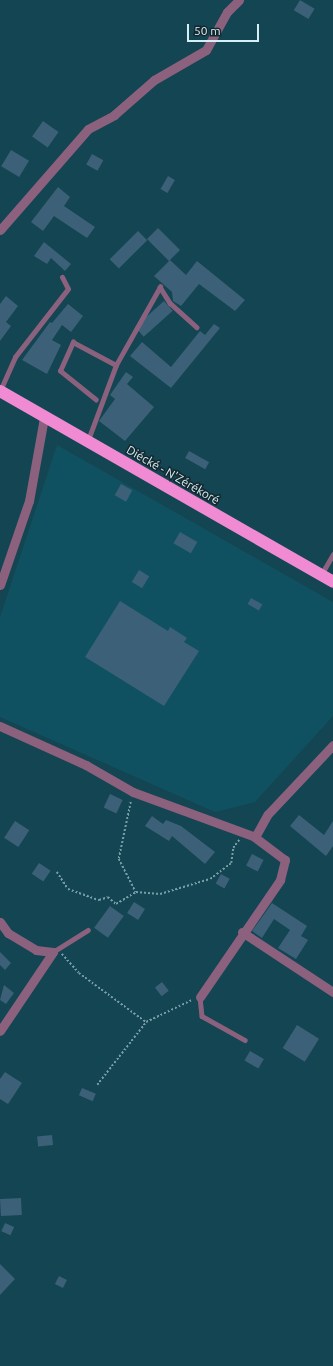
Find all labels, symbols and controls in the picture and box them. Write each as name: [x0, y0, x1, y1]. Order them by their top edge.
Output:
scale bar: [189, 16, 261, 42]
text: 50 m: [194, 24, 221, 37]
street label: Diécké - N'Zérékoré: [124, 442, 222, 508]

